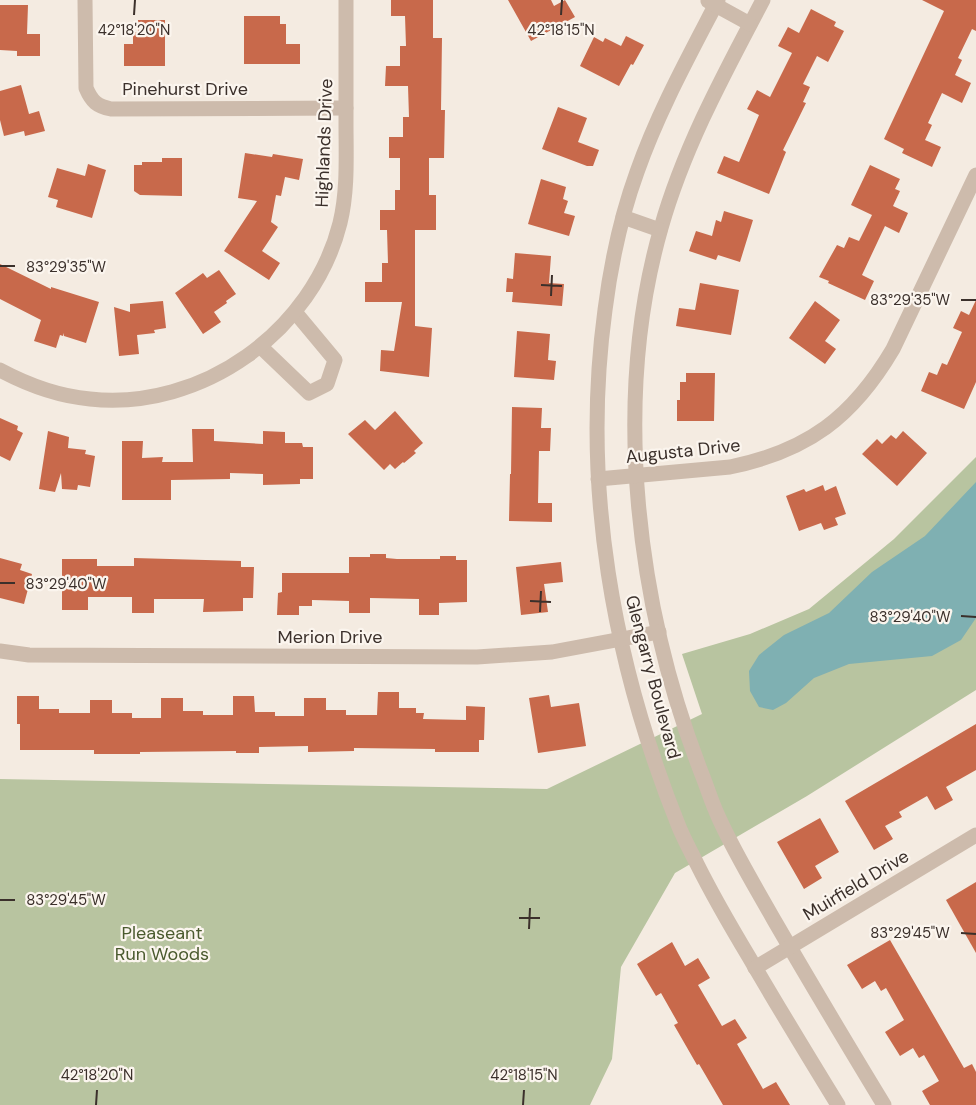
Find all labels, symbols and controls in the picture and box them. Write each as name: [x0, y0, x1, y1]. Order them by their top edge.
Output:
text: 42°18'20"N: [98, 20, 170, 40]
text: 42°18'15"N: [527, 20, 595, 40]
street label: Pinehurst Drive: [122, 77, 248, 101]
street label: Highlands Drive: [310, 78, 338, 208]
text: 83°29'35"W: [26, 257, 107, 277]
text: 83°29'35"W: [870, 290, 951, 310]
street label: Augusta Drive: [624, 433, 742, 469]
text: 83°29'40"W: [26, 574, 107, 594]
street label: Glengarry Boulevard: [620, 593, 686, 761]
text: 83°29'40"W: [870, 607, 951, 627]
street label: Merion Drive: [278, 625, 382, 649]
street label: Muirfield Drive: [799, 844, 913, 926]
text: 83°29'45"W: [26, 890, 106, 910]
park label: Pleaseant Run Woods: [115, 921, 209, 966]
text: 83°29'45"W: [870, 923, 950, 943]
text: 42°18'20"N: [61, 1065, 133, 1085]
text: 42°18'15"N: [490, 1065, 558, 1085]

